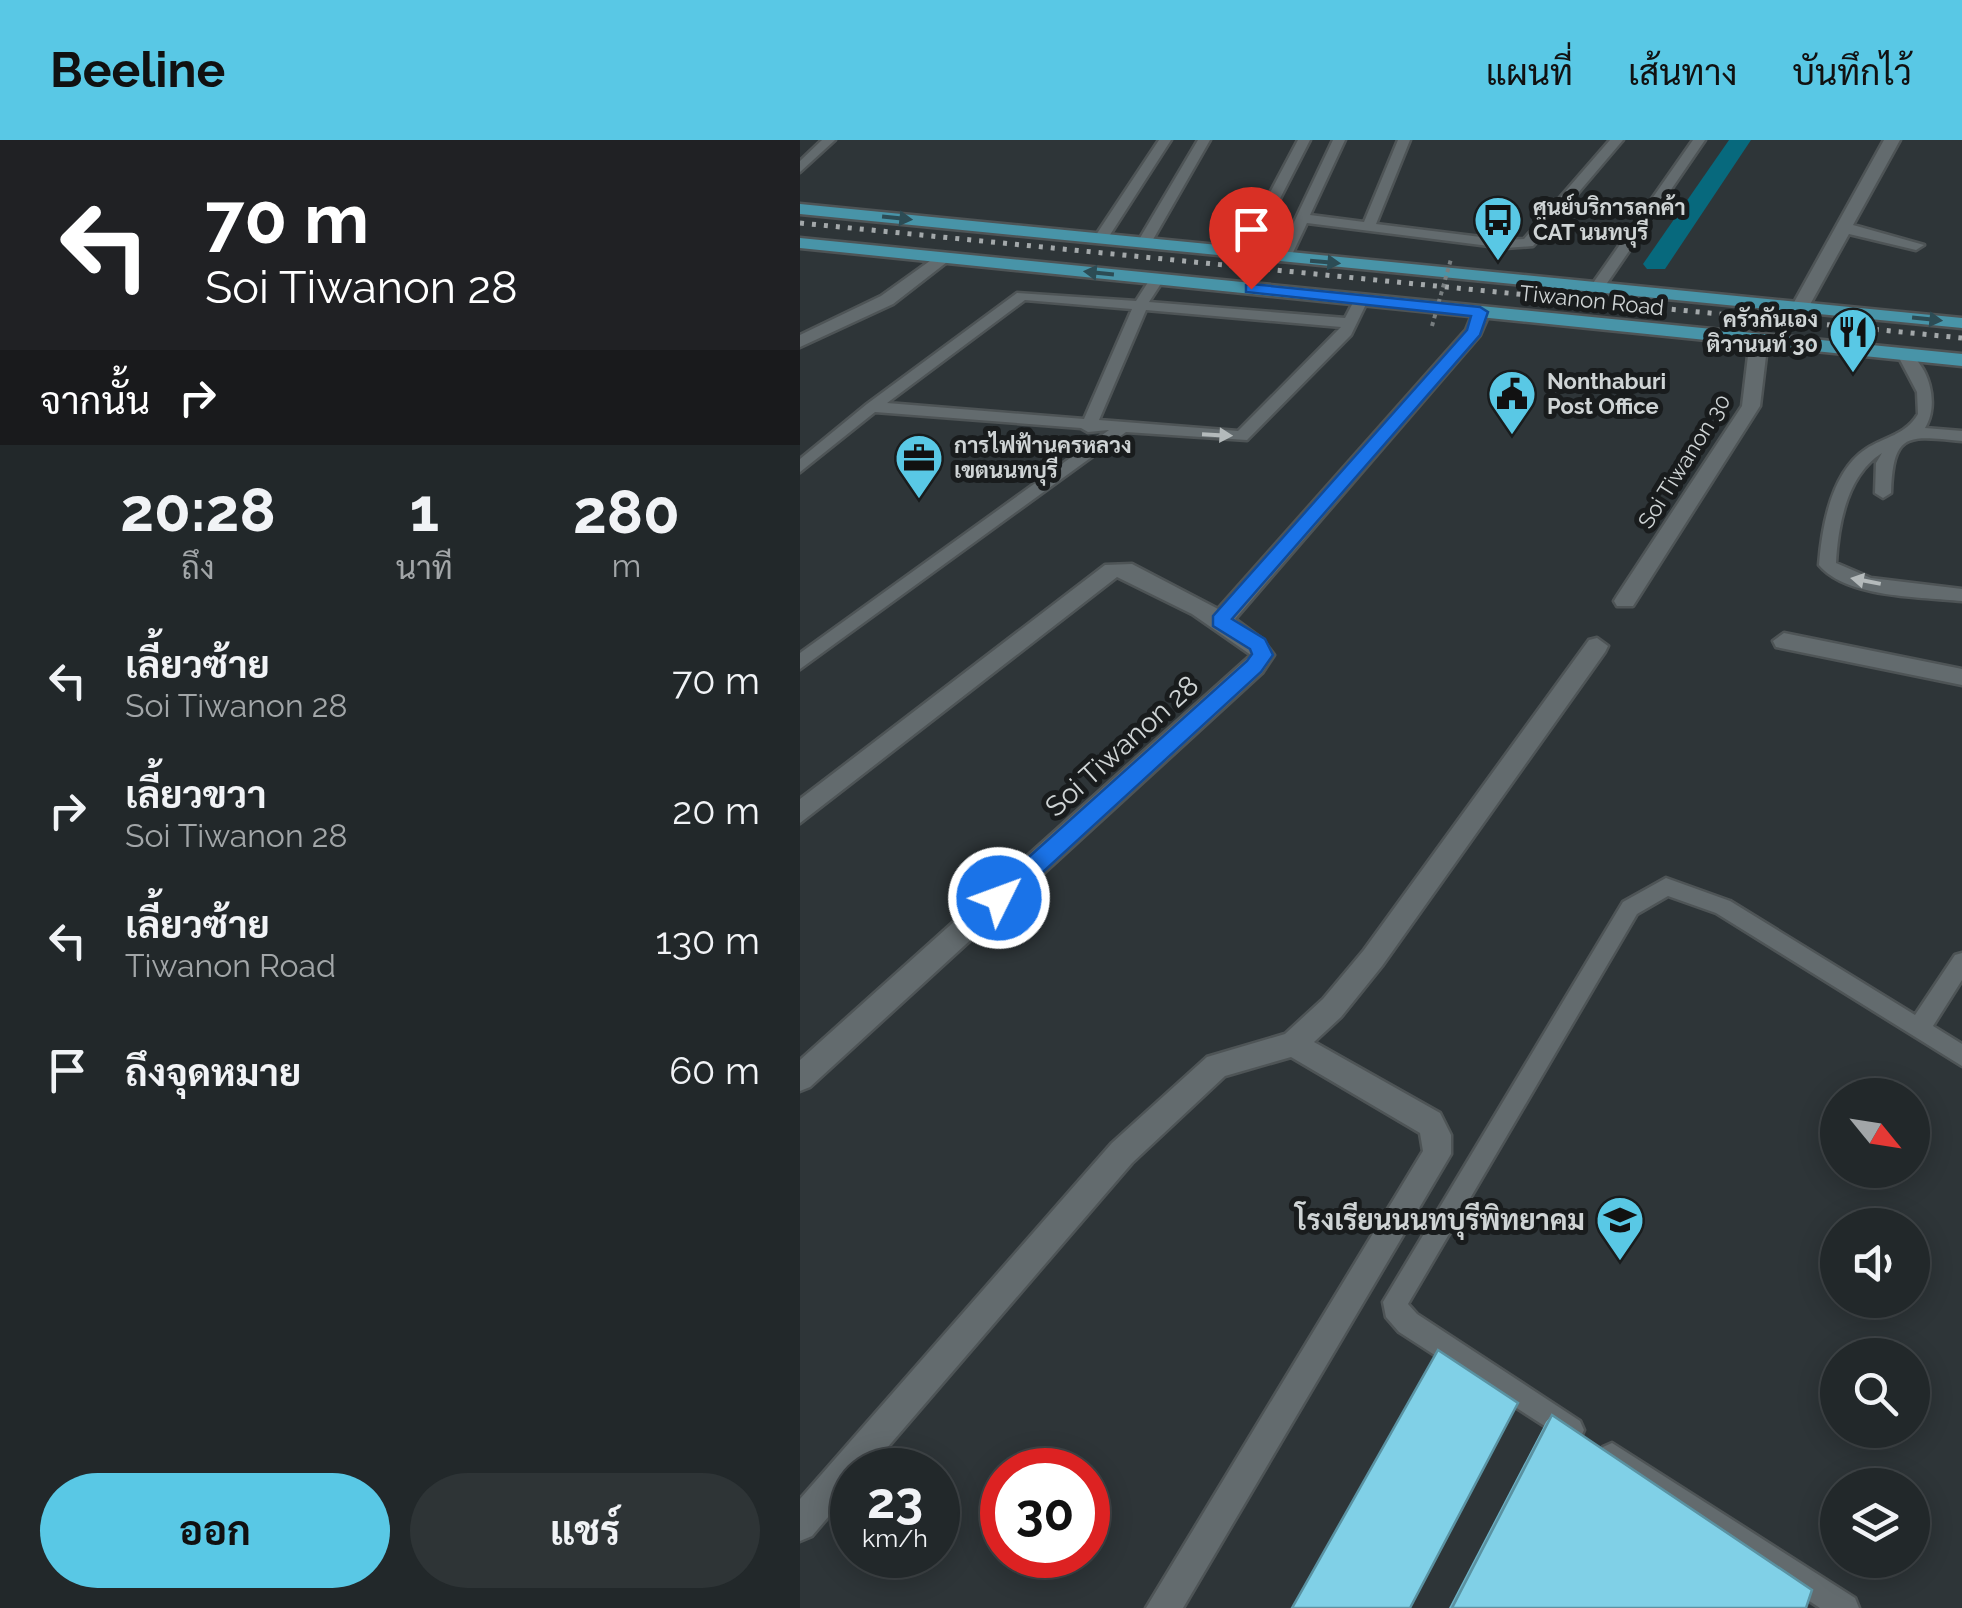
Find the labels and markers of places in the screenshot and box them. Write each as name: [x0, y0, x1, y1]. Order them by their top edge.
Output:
pin: [1209, 187, 1294, 290]
place label: ศูนย์บริการลูกค้า CAT นนทบุรี: [1533, 193, 1686, 248]
bus stop icon: ศูนย์บริการลูกค้า CAT นนทบุรี: [1472, 194, 1524, 262]
place label: ครัวกันเอง ติวานนท์ 30: [1707, 306, 1818, 357]
restaurant icon: ครัวกันเอง ติวานนท์ 30: [1827, 306, 1879, 374]
public building icon: Nonthaburi Post Office: [1486, 368, 1538, 436]
place label: Nonthaburi Post Office: [1547, 368, 1666, 419]
place label: การไฟฟ้านครหลวง เขตนนทบุรี: [954, 431, 1132, 486]
office icon: การไฟฟ้านครหลวง เขตนนทบุรี: [893, 432, 945, 500]
school or university icon: โรงเรียนนนทบุรีพิทยาคม: [1594, 1194, 1646, 1262]
place label: โรงเรียนนนทบุรีพิทยาคม: [1293, 1201, 1585, 1240]

